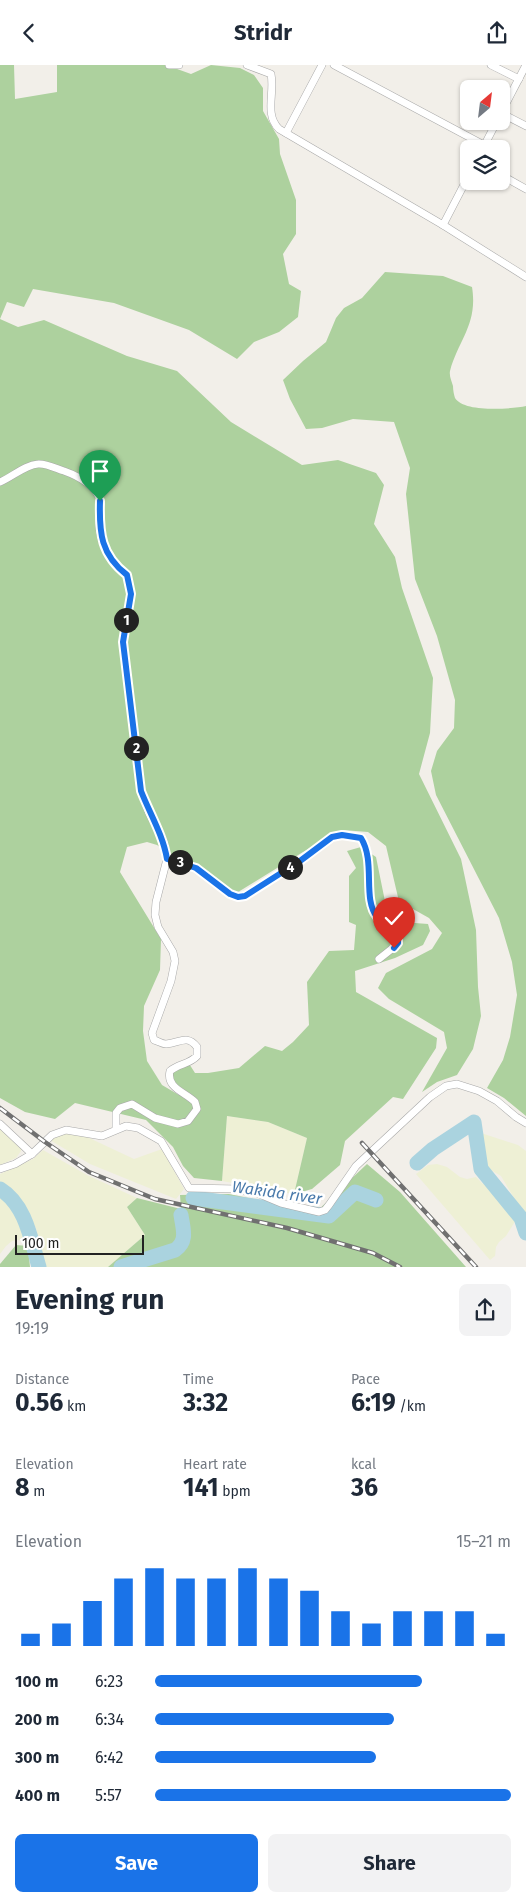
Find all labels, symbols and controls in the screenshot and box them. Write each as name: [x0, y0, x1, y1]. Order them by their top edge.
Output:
icon: back: [15, 19, 43, 47]
text: Stridr: [234, 19, 292, 46]
icon: share: [483, 19, 511, 47]
north arrow: [460, 80, 510, 130]
map controls: [460, 80, 510, 190]
button: layers: [460, 140, 510, 190]
pin: [79, 450, 121, 501]
icon: arrive: [86, 457, 114, 485]
pin: 1: [114, 607, 138, 633]
text: 1: [123, 612, 130, 629]
pin: 2: [124, 735, 148, 761]
text: 2: [133, 740, 140, 757]
pin: 3: [168, 849, 192, 875]
text: 3: [177, 854, 184, 871]
pin: 4: [278, 855, 302, 879]
text: 4: [287, 859, 294, 876]
pin: [373, 897, 415, 948]
icon: check: [380, 904, 408, 932]
water label: Wakida river: [231, 1177, 324, 1208]
scale bar: [15, 1232, 144, 1255]
text: 100 m: [22, 1235, 59, 1252]
text: Evening run: [15, 1283, 164, 1316]
button: share: [459, 1284, 511, 1336]
text: 19:19: [15, 1319, 49, 1338]
text: Distance: [15, 1371, 69, 1388]
text: Time: [183, 1371, 214, 1388]
text: Pace: [351, 1371, 380, 1388]
text: 0.56: [15, 1388, 63, 1418]
text: 3:32: [183, 1388, 228, 1418]
text: 6:19: [351, 1388, 396, 1418]
text: km: [63, 1398, 86, 1415]
text: /km: [396, 1398, 426, 1415]
text: Elevation: [15, 1456, 74, 1473]
text: Heart rate: [183, 1456, 247, 1473]
text: kcal: [351, 1456, 376, 1473]
text: 8: [15, 1473, 30, 1503]
text: 141: [183, 1473, 219, 1503]
text: 36: [351, 1473, 378, 1503]
text: m: [30, 1483, 45, 1500]
text: bpm: [219, 1483, 251, 1500]
text: Elevation: [15, 1532, 82, 1551]
text: 15–21 m: [456, 1532, 511, 1551]
text: 100 m: [15, 1672, 58, 1691]
text: 6:23: [95, 1672, 123, 1691]
text: 200 m: [15, 1710, 59, 1729]
text: 6:34: [95, 1710, 124, 1729]
text: 300 m: [15, 1748, 59, 1767]
text: 6:42: [95, 1748, 123, 1767]
text: 400 m: [15, 1786, 60, 1805]
text: 5:57: [95, 1786, 122, 1805]
button: Save: [15, 1834, 258, 1892]
button: Share: [268, 1834, 511, 1892]

